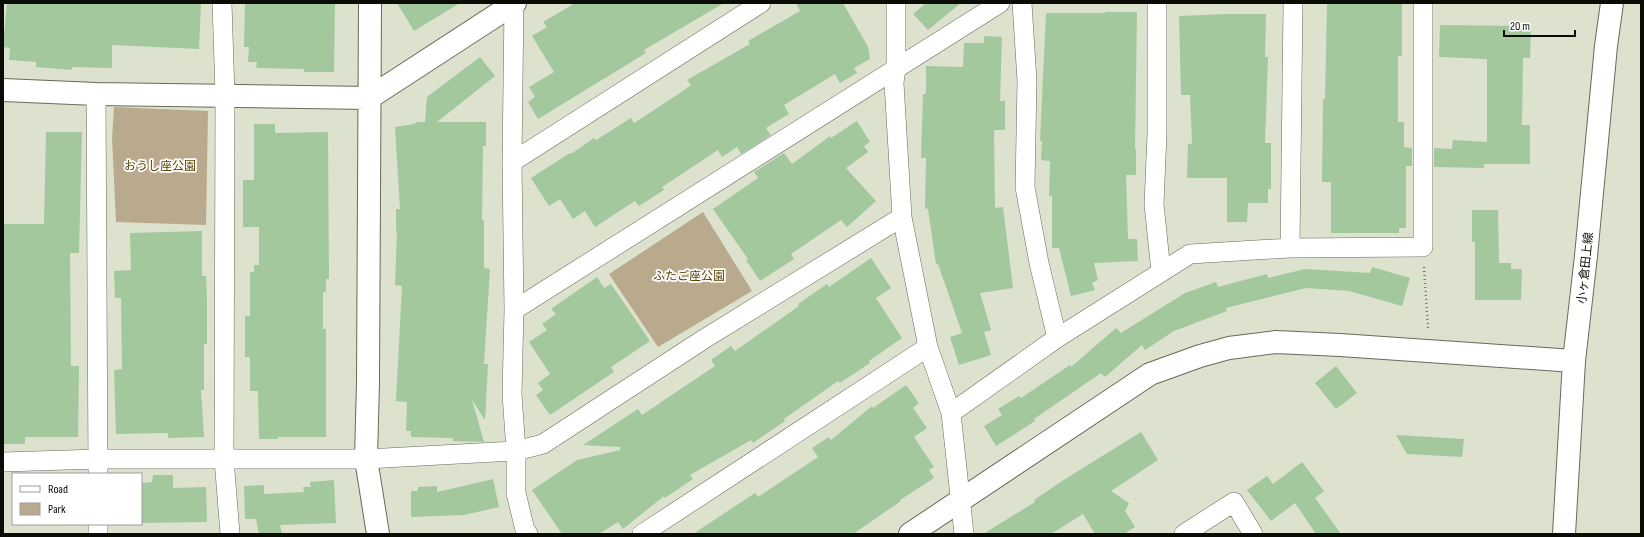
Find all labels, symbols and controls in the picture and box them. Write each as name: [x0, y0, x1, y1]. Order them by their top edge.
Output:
scale bar: [1504, 12, 1575, 38]
text: 20 m: [1510, 19, 1530, 34]
park label: おうし座公園: [124, 159, 196, 174]
street label: 小ヶ倉田上線: [1574, 231, 1597, 305]
park label: ふたご座公園: [653, 269, 725, 284]
legend: [12, 473, 142, 525]
text: Road: [48, 482, 68, 497]
text: Park: [48, 502, 66, 517]

